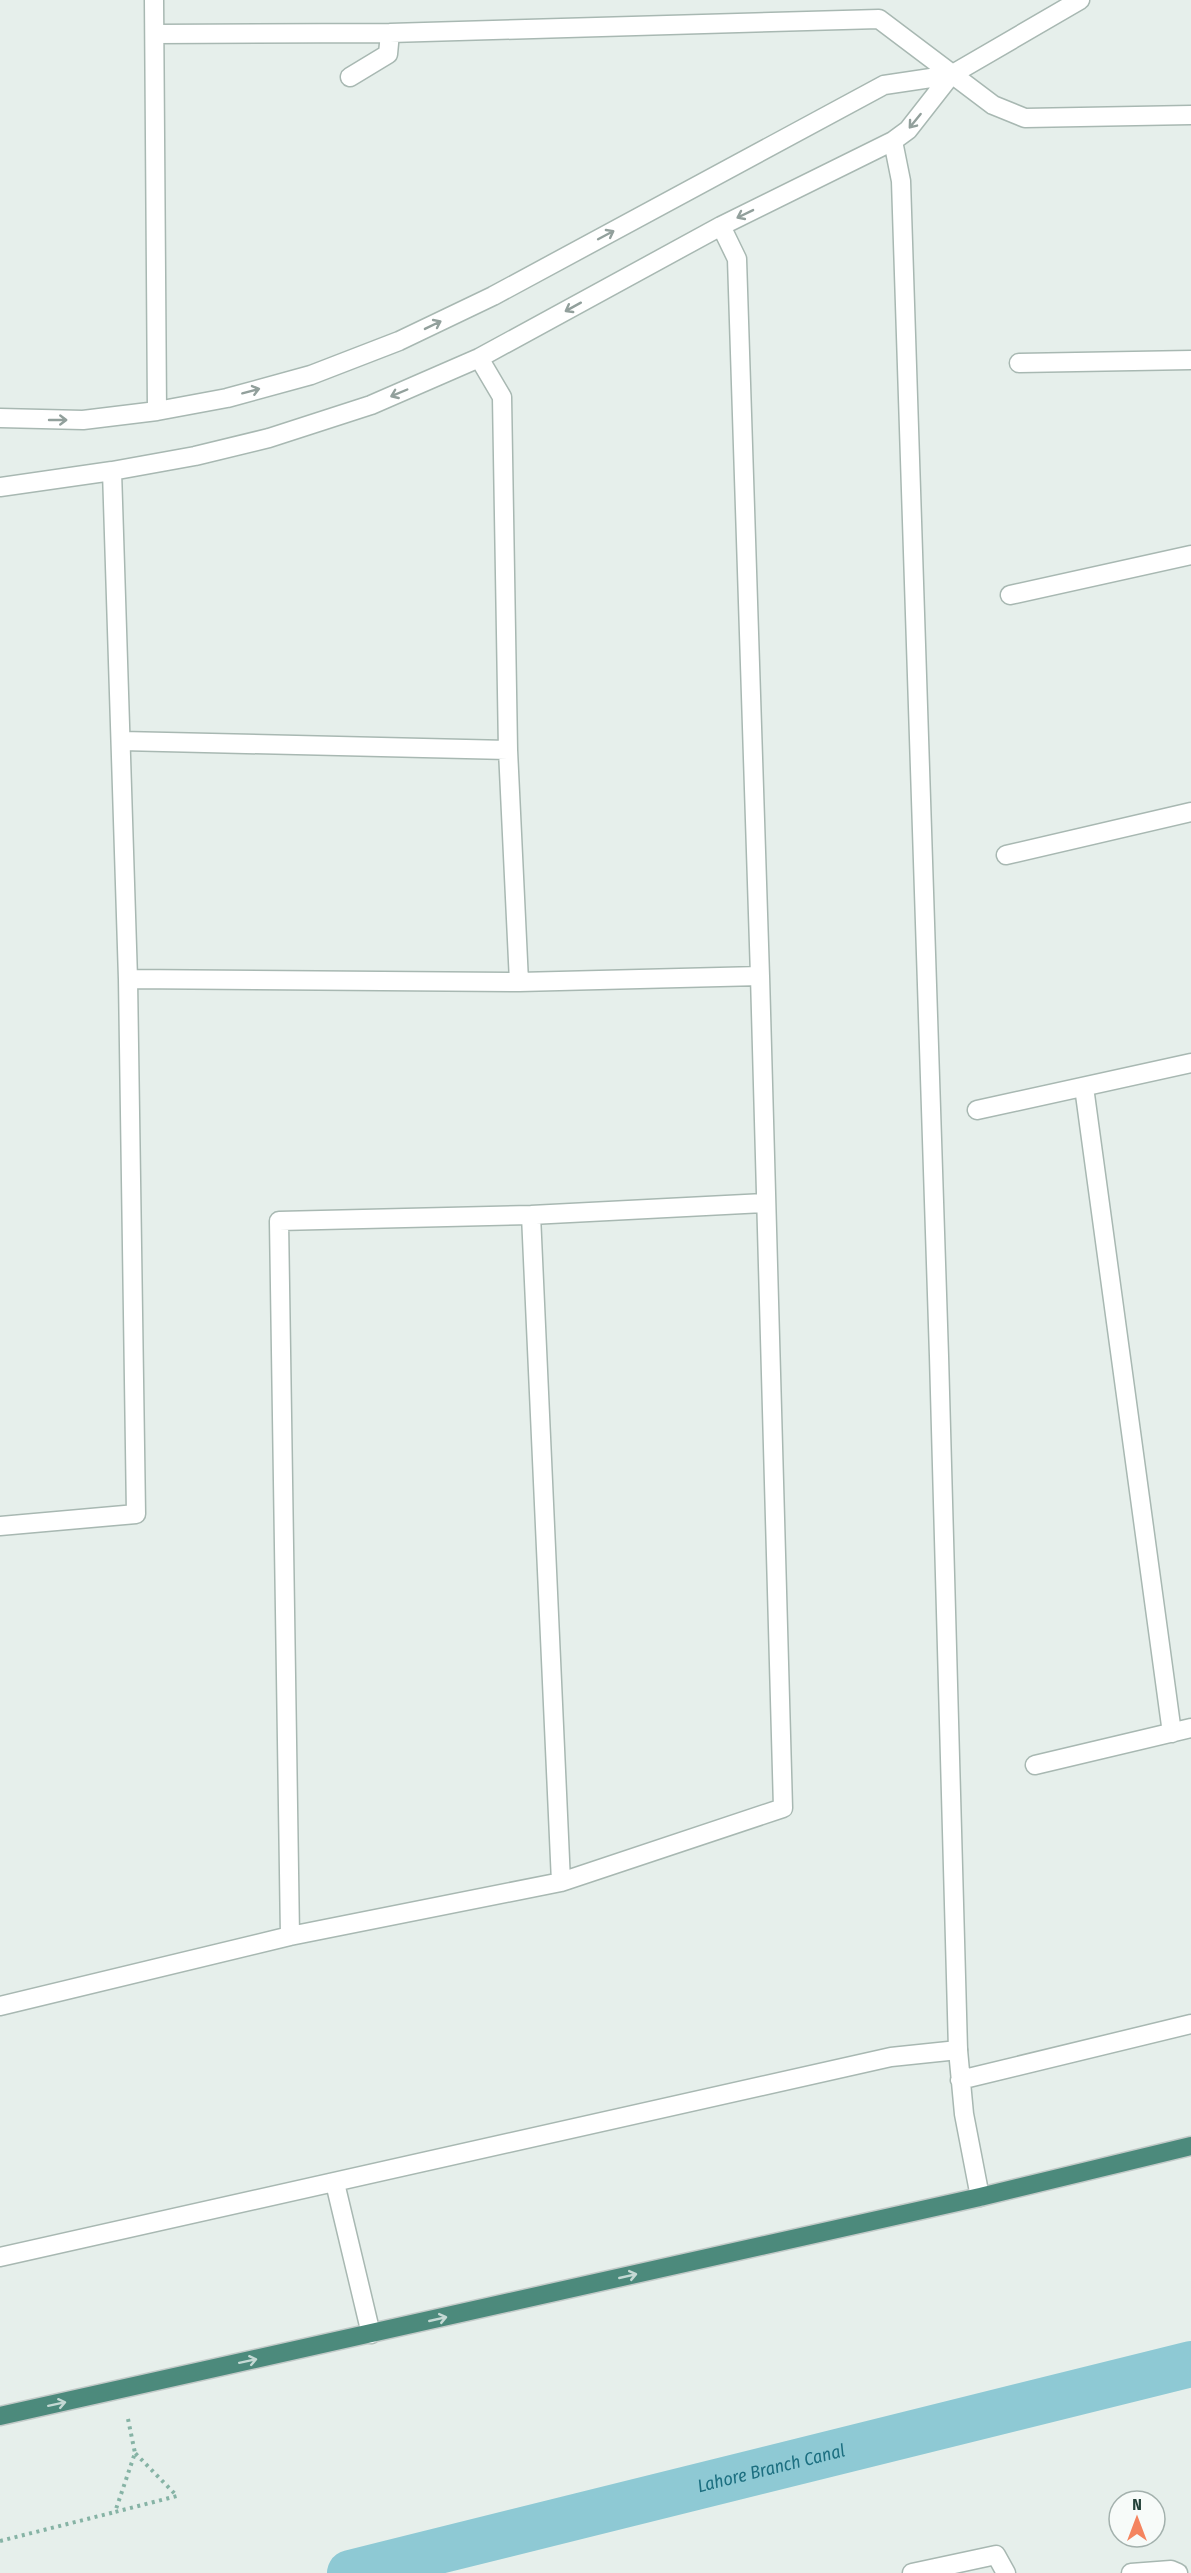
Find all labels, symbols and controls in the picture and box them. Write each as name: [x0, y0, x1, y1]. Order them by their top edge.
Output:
one-way arrow: [908, 113, 922, 128]
one-way arrow: [736, 209, 754, 221]
one-way arrow: [597, 229, 615, 240]
one-way arrow: [565, 302, 583, 313]
one-way arrow: [424, 318, 442, 330]
one-way arrow: [241, 385, 260, 397]
one-way arrow: [390, 388, 408, 399]
one-way arrow: [48, 414, 68, 426]
one-way arrow: [618, 2270, 637, 2281]
one-way arrow: [428, 2313, 447, 2324]
one-way arrow: [238, 2355, 257, 2367]
one-way arrow: [47, 2397, 66, 2409]
water label: Lahore Branch Canal: [695, 2439, 848, 2497]
north arrow: [1107, 2489, 1167, 2549]
text: N: [1132, 2495, 1142, 2514]

